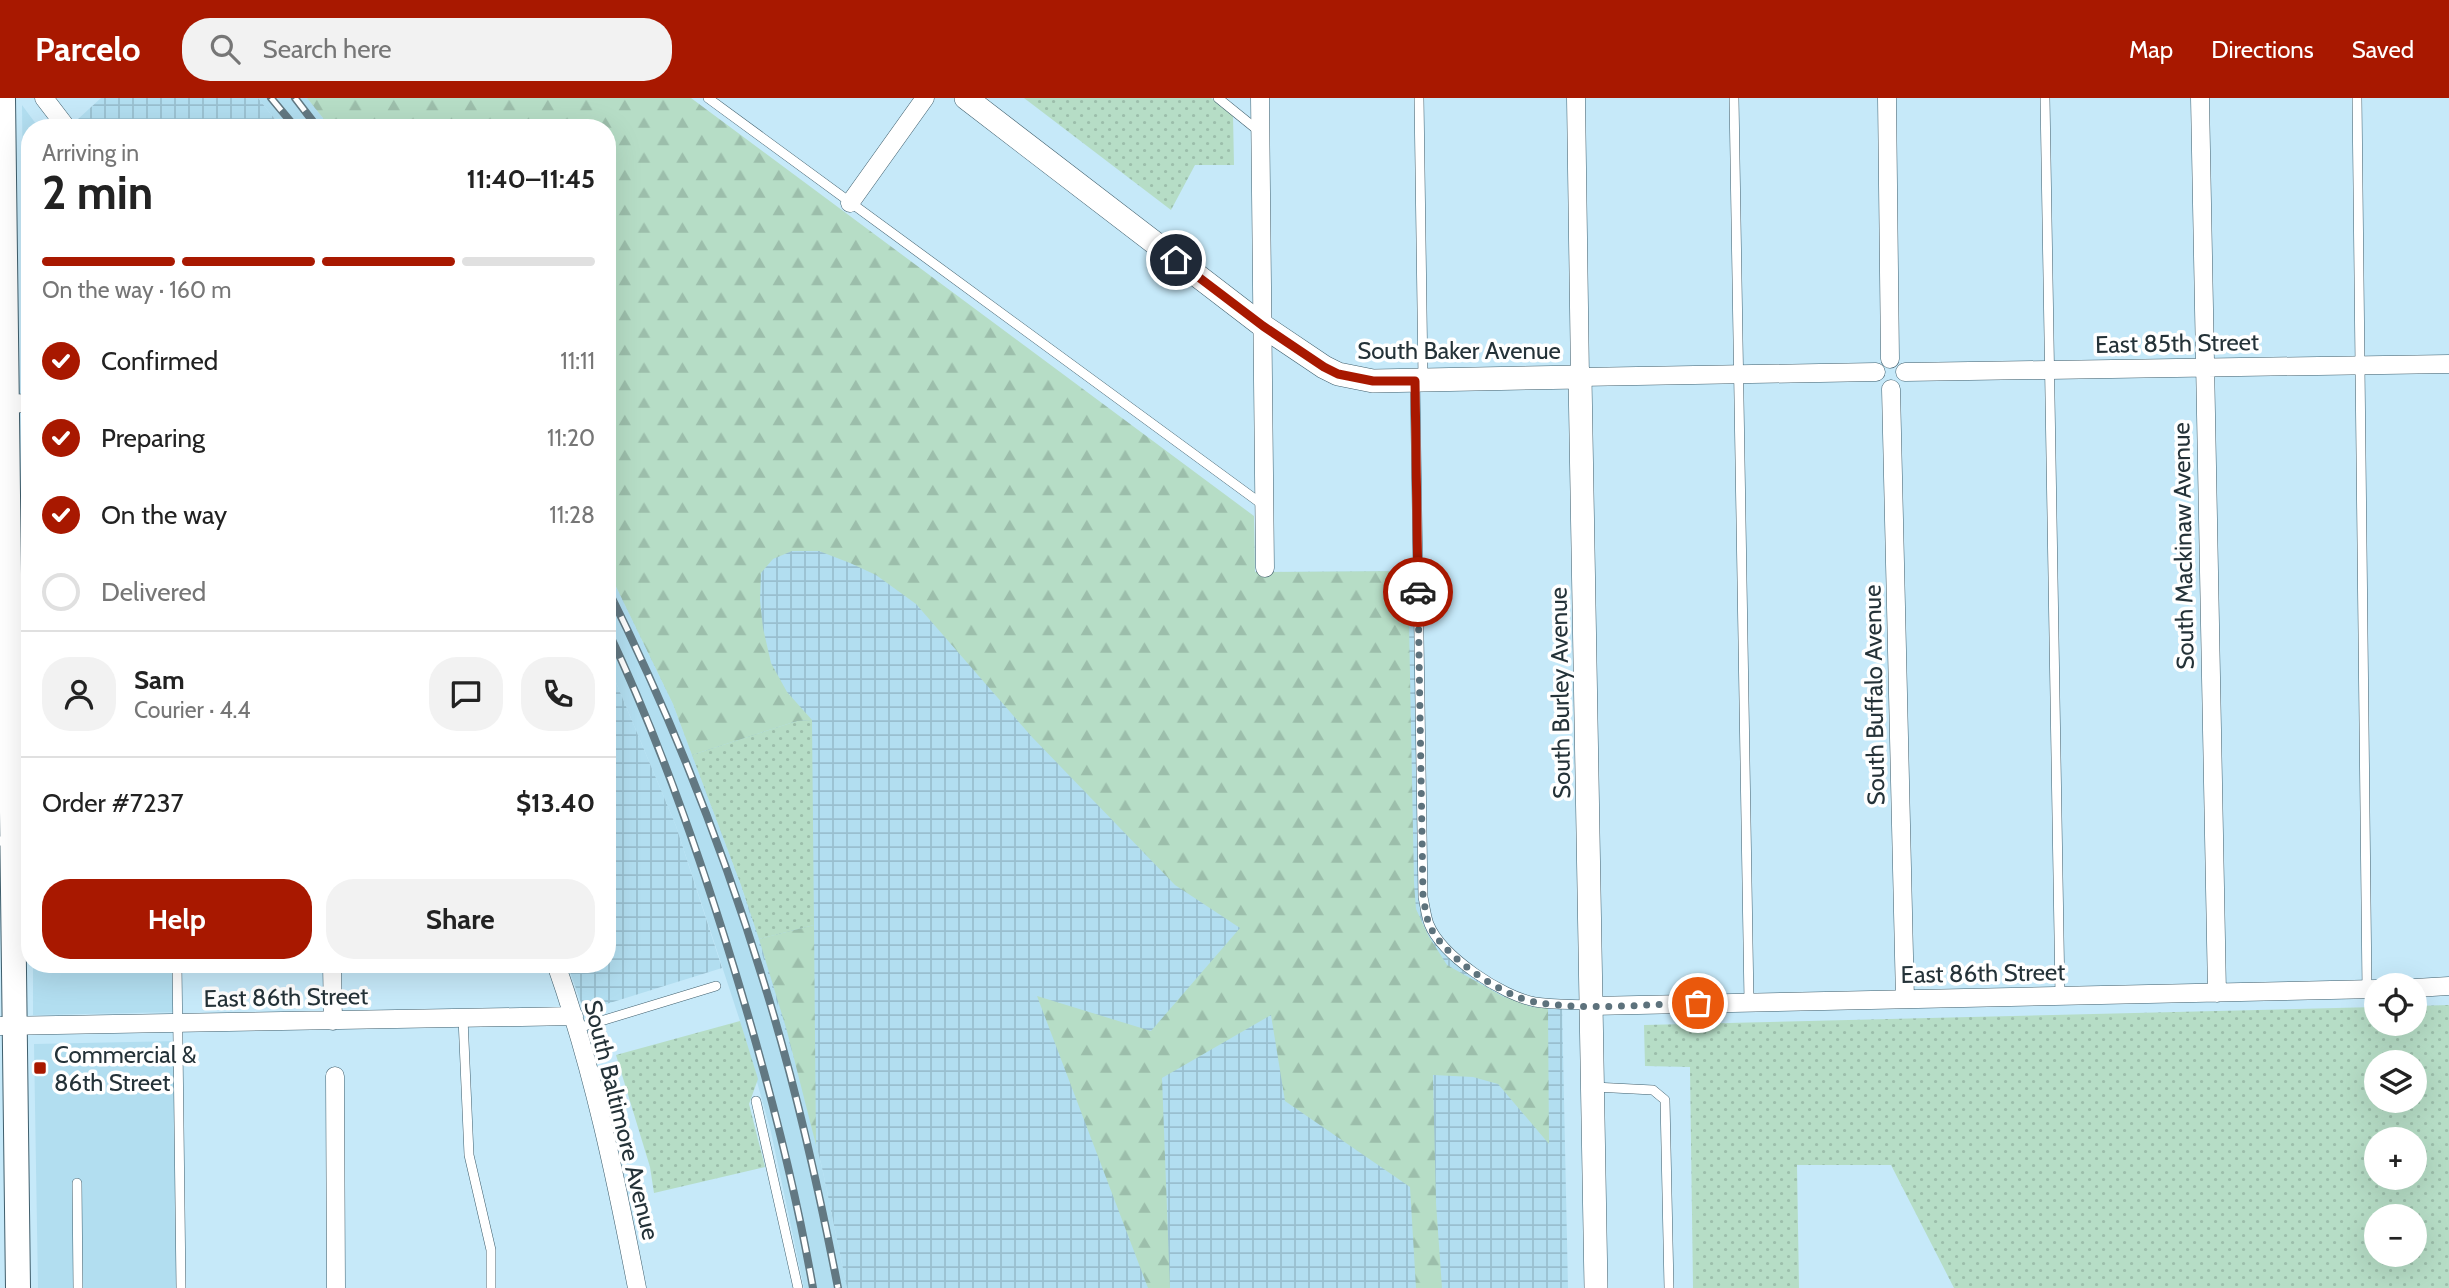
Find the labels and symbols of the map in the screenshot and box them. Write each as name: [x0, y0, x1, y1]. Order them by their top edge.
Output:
pin: [1146, 230, 1206, 290]
street label: East 85th Street: [2095, 327, 2259, 359]
street label: South Baker Avenue: [1357, 336, 1561, 365]
street label: South Mackinaw Avenue: [2166, 422, 2200, 670]
courier: [1383, 557, 1453, 627]
street label: South Buffalo Avenue: [1858, 584, 1890, 806]
street label: South Burley Avenue: [1544, 587, 1576, 799]
street label: East 86th Street: [1900, 957, 2066, 989]
pin: [1668, 973, 1728, 1033]
street label: East 86th Street: [203, 981, 369, 1013]
street label: South Baltimore Avenue: [578, 997, 666, 1243]
place label: Commercial & 86th Street: [54, 1040, 197, 1097]
marker: Commercial & 86th Street: [32, 1060, 48, 1076]

